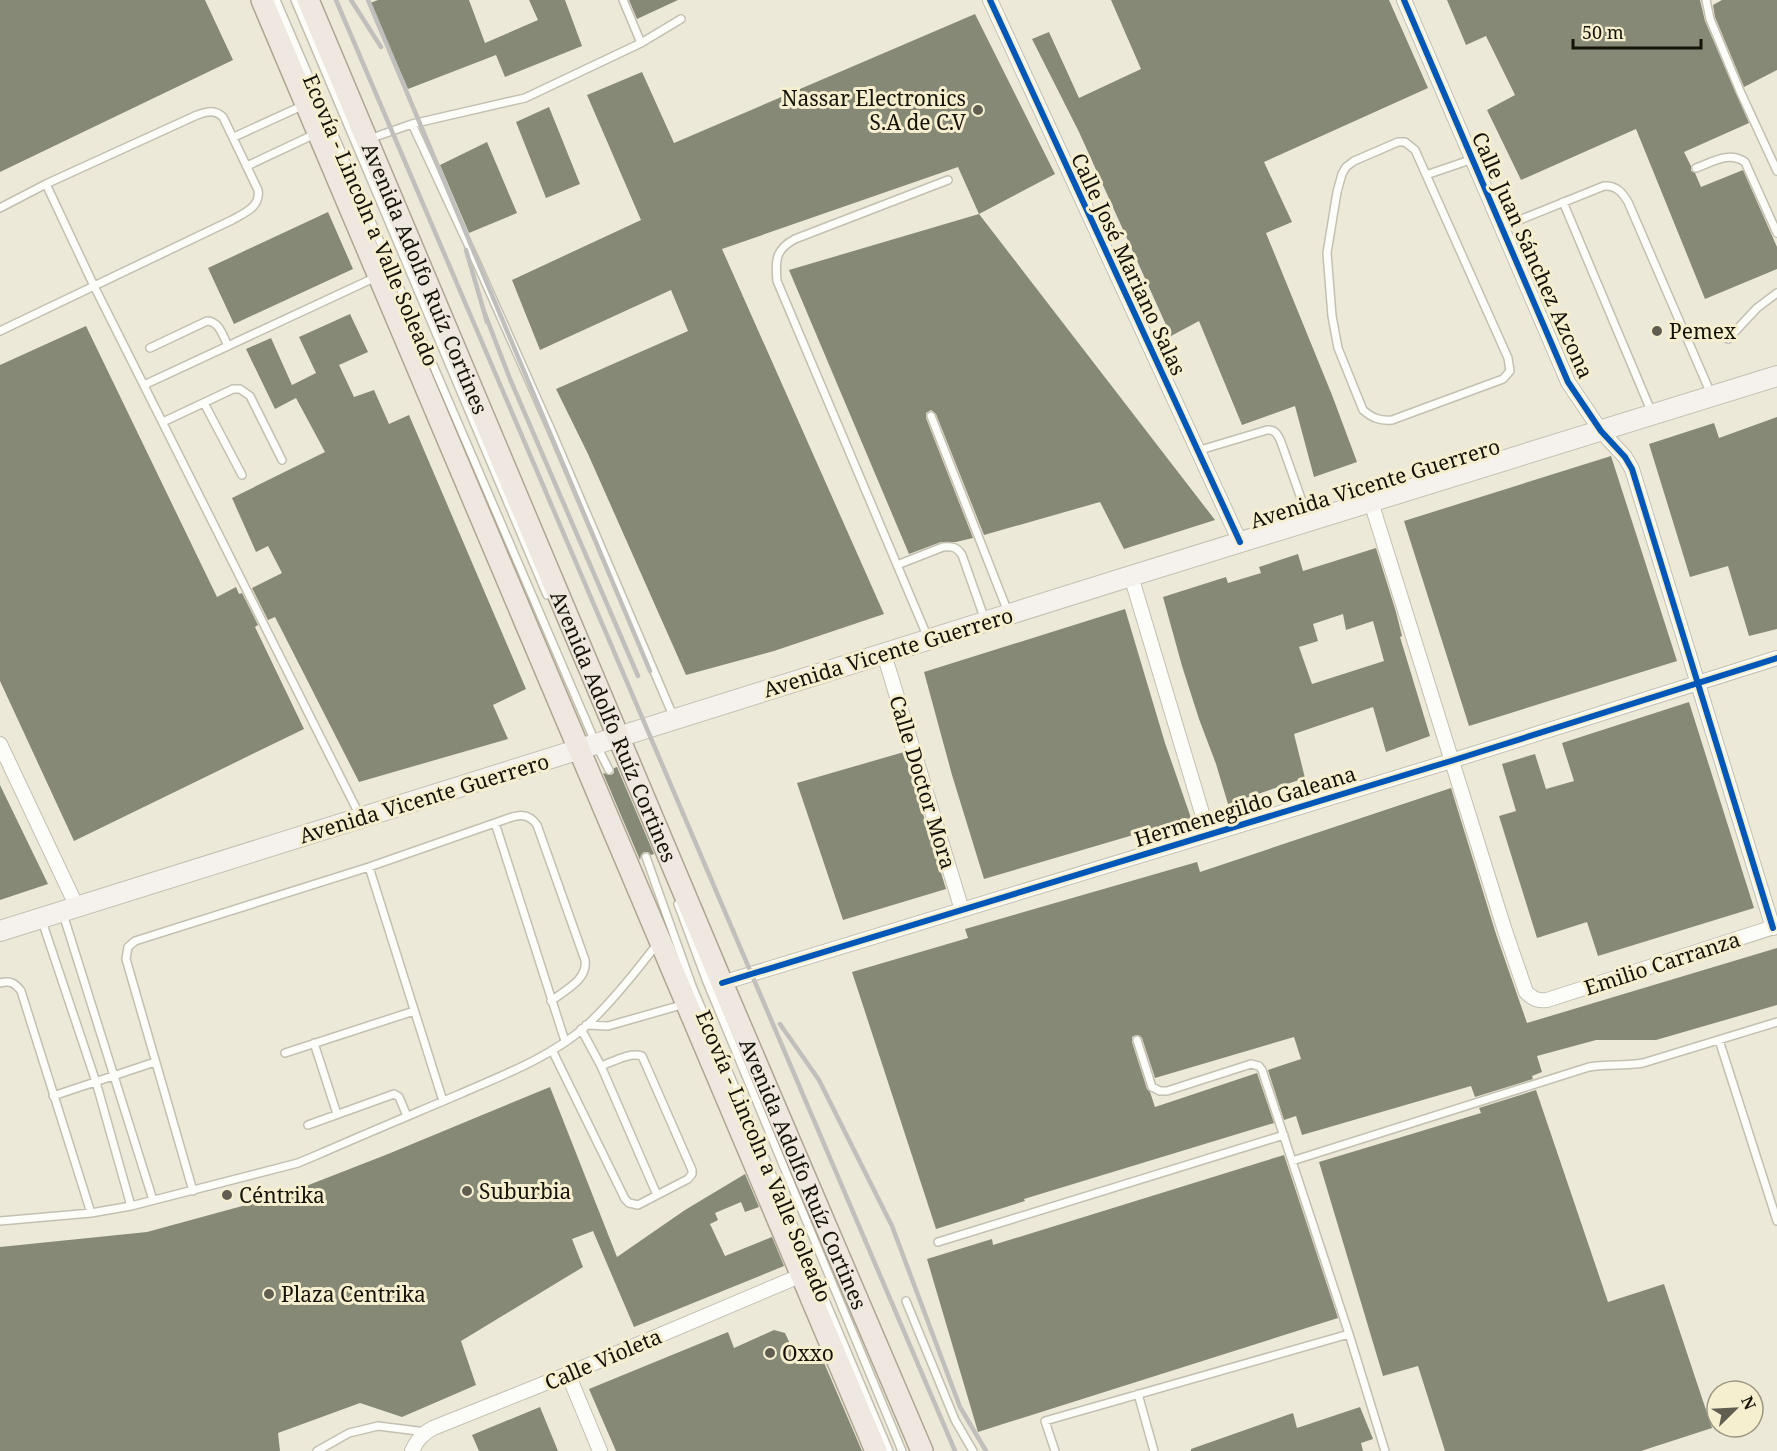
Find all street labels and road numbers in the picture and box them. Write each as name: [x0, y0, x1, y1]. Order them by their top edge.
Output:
street label: Ecovía - Lincoln a Valle Soleado: [297, 70, 445, 370]
street label: Calle Juan Sánchez Azcona: [1466, 127, 1600, 383]
street label: Avenida Adolfo Ruíz Cortines: [356, 138, 495, 418]
street label: Calle José Mariano Salas: [1065, 148, 1193, 380]
street label: Avenida Vicente Guerrero: [1247, 432, 1503, 534]
street label: Avenida Adolfo Ruíz Cortines: [544, 586, 683, 866]
street label: Avenida Vicente Guerrero: [760, 601, 1016, 703]
street label: Calle Doctor Mora: [883, 692, 963, 872]
street label: Avenida Vicente Guerrero: [296, 747, 552, 849]
street label: Hermenegildo Galeana: [1131, 759, 1359, 853]
street label: Emilio Carranza: [1580, 925, 1744, 1001]
street label: Ecovía - Lincoln a Valle Soleado: [690, 1006, 838, 1306]
street label: Avenida Adolfo Ruíz Cortines: [733, 1034, 874, 1314]
street label: Calle Violeta: [540, 1322, 666, 1396]

